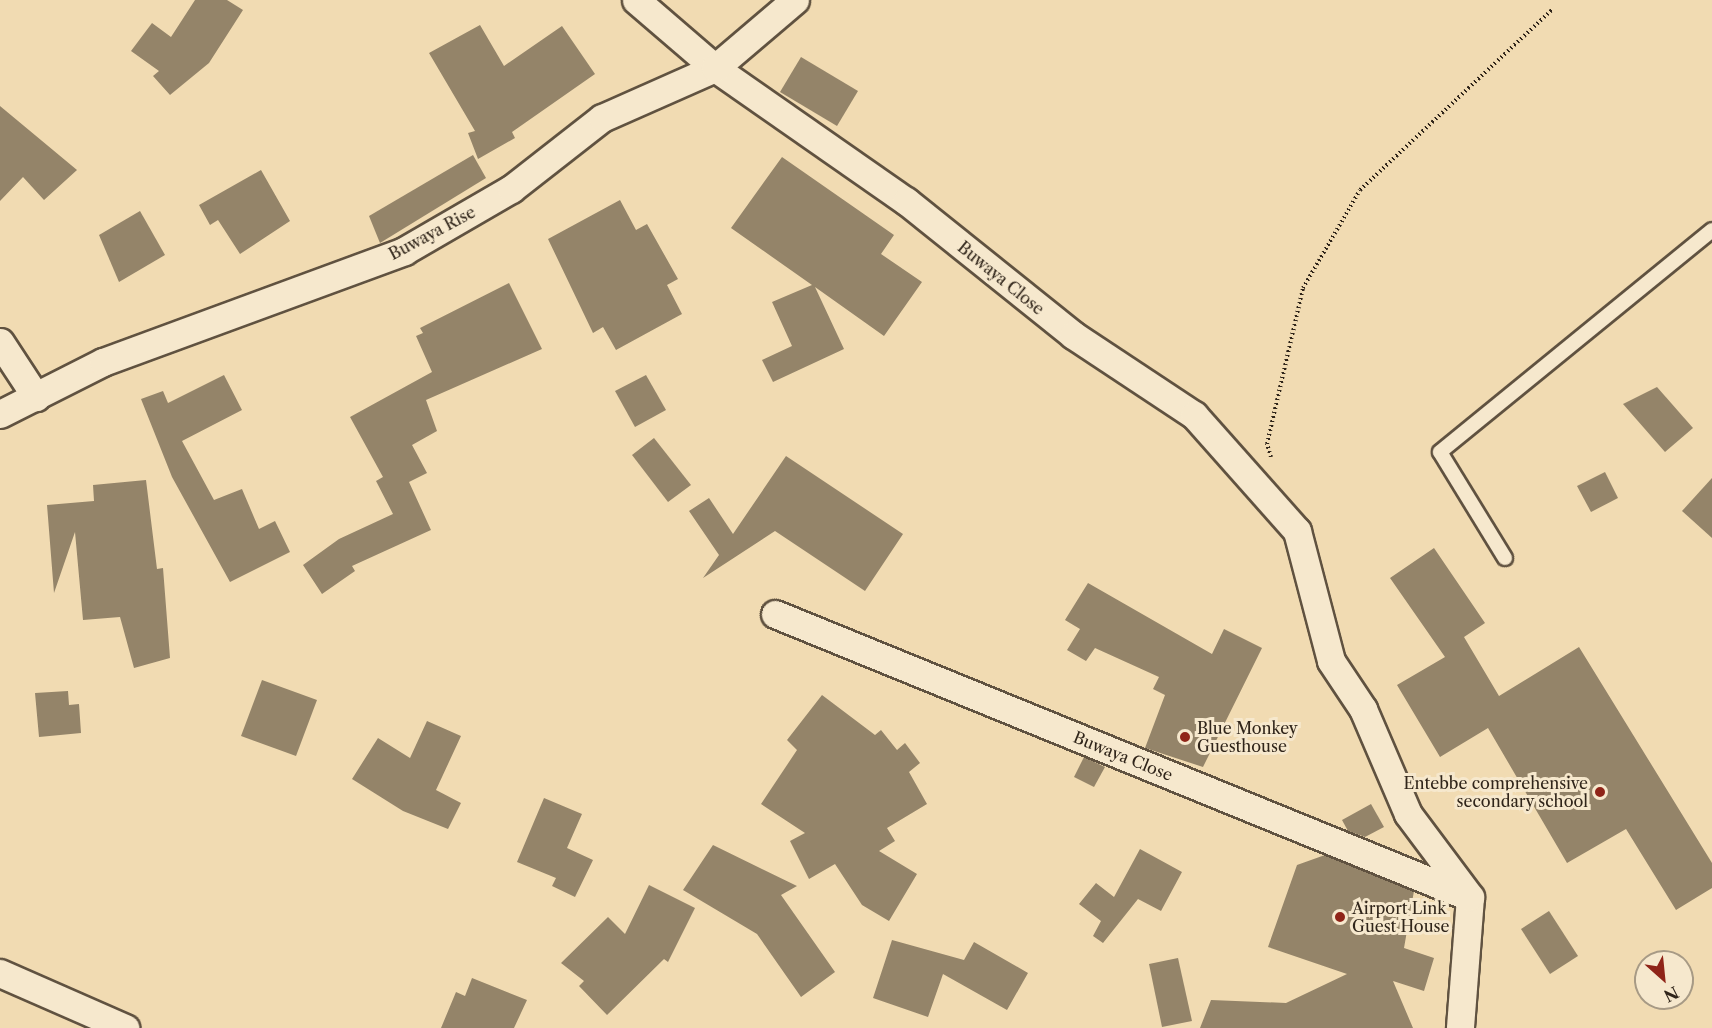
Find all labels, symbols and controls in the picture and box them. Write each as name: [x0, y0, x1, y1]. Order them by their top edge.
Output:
street label: Buwaya Rise: [385, 202, 479, 264]
street label: Buwaya Close: [954, 237, 1048, 319]
place label: Blue Monkey Guesthouse: [1197, 718, 1298, 756]
street label: Buwaya Close: [1070, 727, 1176, 785]
marker: Blue Monkey Guesthouse: [1178, 730, 1192, 744]
place label: Entebbe comprehensive secondary school: [1404, 773, 1588, 811]
marker: Entebbe comprehensive secondary school: [1593, 785, 1607, 799]
place label: Airport Link Guest House: [1352, 898, 1449, 936]
marker: Airport Link Guest House: [1333, 910, 1347, 924]
north arrow: [1634, 950, 1694, 1010]
text: N: [1661, 982, 1682, 1006]

